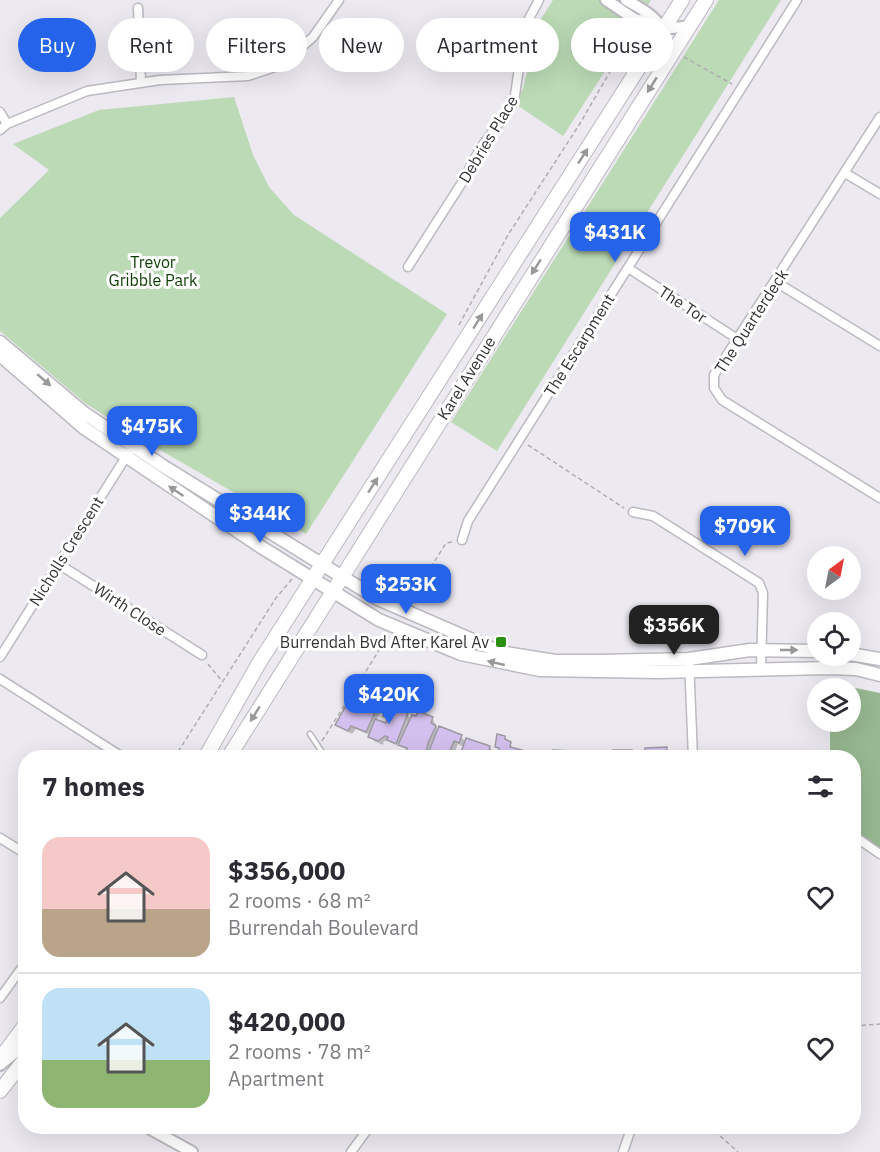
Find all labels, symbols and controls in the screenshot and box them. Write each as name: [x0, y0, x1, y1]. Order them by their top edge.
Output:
chip: Buy: [18, 18, 96, 72]
chip: Rent: [108, 18, 194, 72]
chip: Filters: [206, 18, 307, 72]
chip: New: [319, 18, 404, 72]
chip: Apartment: [416, 18, 559, 72]
chip: House: [571, 18, 673, 72]
one-way arrow: [647, 77, 658, 93]
street label: Debries Place: [454, 92, 522, 186]
one-way arrow: [577, 148, 588, 164]
pin: $431K: [573, 212, 657, 263]
text: $431K: [584, 218, 646, 245]
park label: Trevor Gribble Park: [109, 252, 198, 290]
one-way arrow: [531, 259, 542, 275]
street label: The Quarterdeck: [710, 265, 792, 377]
street label: The Tor: [655, 281, 711, 327]
street label: The Escarpment: [539, 290, 619, 400]
one-way arrow: [472, 313, 483, 329]
street label: Karel Avenue: [432, 332, 500, 423]
one-way arrow: [36, 373, 51, 386]
pin: $475K: [110, 406, 194, 457]
text: $475K: [121, 412, 183, 439]
one-way arrow: [367, 477, 378, 493]
one-way arrow: [168, 486, 184, 497]
street label: Nicholls Crescent: [24, 493, 108, 609]
pin: $344K: [218, 493, 302, 544]
text: $344K: [229, 499, 291, 526]
pin: $709K: [703, 506, 787, 557]
text: $709K: [714, 512, 776, 539]
north arrow: [807, 546, 861, 600]
map controls: [807, 546, 861, 732]
pin: $253K: [364, 564, 448, 615]
text: $253K: [375, 570, 437, 597]
street label: Wirth Close: [90, 578, 170, 640]
pin: $356K: [632, 605, 716, 656]
text: $356K: [643, 611, 705, 638]
button: locate: [807, 612, 861, 666]
place label: Burrendah Bvd After Karel Av: [280, 632, 489, 652]
marker: Burrendah Bvd After Karel Av: [494, 635, 508, 649]
one-way arrow: [779, 645, 798, 654]
one-way arrow: [487, 657, 505, 667]
pin: $420K: [347, 674, 431, 725]
button: layers: [807, 678, 861, 732]
text: $420K: [358, 680, 420, 707]
one-way arrow: [249, 706, 260, 722]
text: 7 homes: [42, 769, 145, 803]
icon: filters: [804, 770, 837, 803]
text: $356,000: [228, 853, 345, 887]
icon: home: [90, 861, 162, 933]
icon: heart: [804, 881, 837, 914]
text: 2 rooms · 68 m²: [228, 887, 371, 914]
text: Burrendah Boulevard: [228, 914, 419, 941]
text: $420,000: [228, 1004, 345, 1038]
icon: home: [90, 1012, 162, 1084]
icon: heart: [804, 1032, 837, 1065]
text: 2 rooms · 78 m²: [228, 1038, 371, 1065]
text: Apartment: [228, 1065, 324, 1092]

